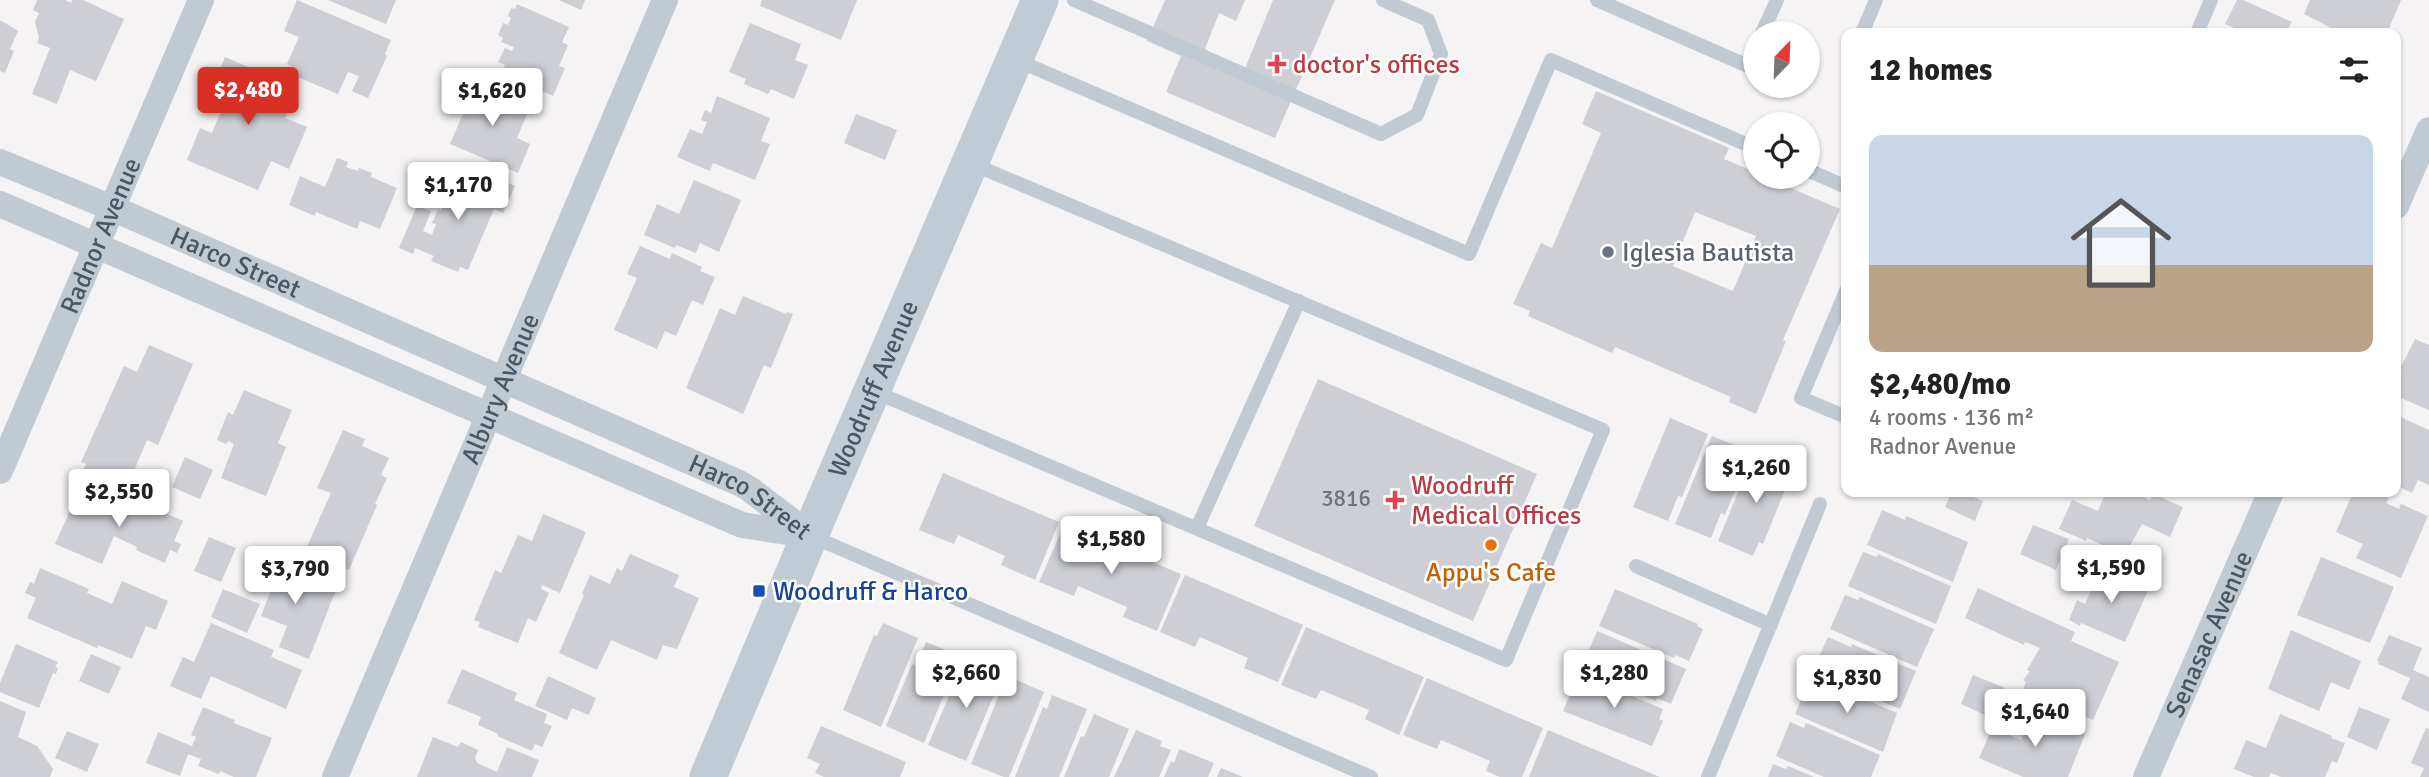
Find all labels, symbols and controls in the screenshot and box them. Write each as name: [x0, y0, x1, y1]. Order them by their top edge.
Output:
north arrow: [1743, 21, 1820, 98]
map controls: [1743, 21, 1820, 189]
place label: doctor's offices: [1293, 49, 1460, 81]
icon: filters: [2335, 51, 2373, 89]
text: 12 homes: [1869, 52, 1992, 89]
marker: doctor's offices: [1267, 54, 1287, 74]
pin: $2,480: [191, 68, 305, 127]
pin: $1,620: [435, 68, 549, 128]
text: $2,480: [214, 75, 282, 104]
text: $1,620: [458, 76, 526, 105]
button: locate: [1743, 112, 1820, 189]
street label: Radnor Avenue: [54, 153, 149, 319]
pin: $1,170: [401, 162, 515, 222]
text: $1,170: [424, 170, 492, 199]
icon: home: [2058, 180, 2184, 306]
street label: Harco Street: [165, 221, 305, 306]
place label: Iglesia Bautista: [1622, 237, 1794, 269]
marker: Iglesia Bautista: [1600, 244, 1616, 260]
street label: Woodruff Avenue: [822, 296, 926, 482]
street label: Albury Avenue: [455, 309, 547, 469]
text: $2,480/mo: [1869, 366, 2011, 403]
text: 4 rooms · 136 m²: [1869, 403, 2034, 432]
text: Radnor Avenue: [1869, 432, 2016, 461]
pin: $1,260: [1699, 446, 1813, 505]
street label: Harco Street: [683, 448, 817, 547]
text: $1,260: [1722, 453, 1790, 482]
pin: $2,550: [62, 470, 176, 529]
place label: Woodruff Medical Offices: [1411, 470, 1581, 532]
text: $2,550: [85, 477, 153, 506]
house number: 3816: [1321, 484, 1371, 513]
marker: Woodruff Medical Offices: [1385, 490, 1405, 510]
pin: $1,580: [1054, 516, 1168, 576]
text: $1,580: [1077, 524, 1145, 553]
marker: Appu's Cafe: [1483, 537, 1499, 553]
pin: $3,790: [238, 546, 352, 606]
pin: $1,590: [2054, 546, 2168, 605]
street label: Senasac Avenue: [2159, 546, 2260, 723]
text: $1,590: [2077, 553, 2145, 582]
text: $3,790: [261, 554, 329, 583]
place label: Appu's Cafe: [1426, 557, 1556, 589]
place label: Woodruff & Harco: [773, 576, 968, 608]
marker: Woodruff & Harco: [751, 583, 767, 599]
pin: $2,660: [909, 650, 1023, 710]
pin: $1,280: [1557, 650, 1671, 710]
pin: $1,830: [1790, 656, 1904, 715]
text: $2,660: [932, 658, 1000, 687]
text: $1,280: [1580, 658, 1648, 687]
text: $1,830: [1813, 663, 1881, 692]
pin: $1,640: [1978, 690, 2092, 749]
text: $1,640: [2001, 697, 2069, 726]

